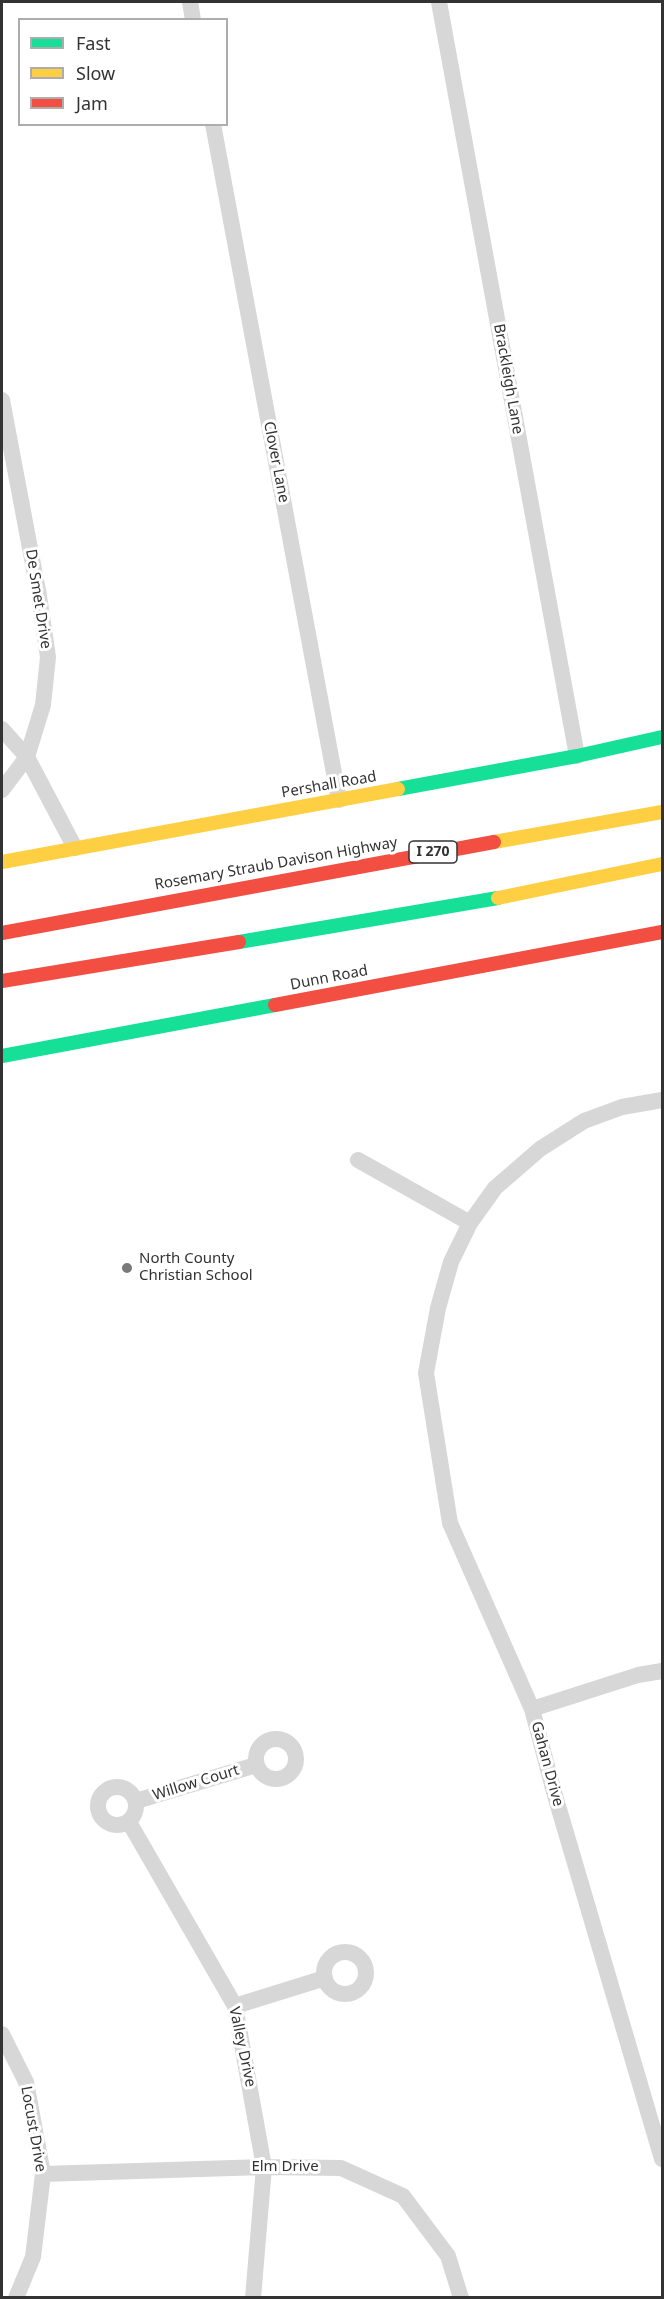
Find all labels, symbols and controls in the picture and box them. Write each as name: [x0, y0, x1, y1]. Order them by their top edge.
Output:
legend: [18, 18, 228, 126]
text: Fast: [76, 31, 111, 55]
text: Slow: [76, 61, 115, 85]
text: Jam: [76, 91, 108, 115]
street label: Brackleigh Lane: [489, 322, 527, 436]
street label: Clover Lane: [259, 420, 293, 504]
street label: De Smet Drive: [21, 548, 55, 650]
street label: Pershall Road: [280, 768, 378, 802]
street label: Rosemary Straub Davison Highway: [153, 834, 399, 894]
road number: I 270: [409, 841, 457, 863]
street label: Dunn Road: [289, 962, 369, 994]
place label: North County Christian School: [139, 1250, 253, 1285]
marker: North County Christian School: [120, 1261, 134, 1275]
street label: Gahan Drive: [527, 1720, 567, 1808]
street label: Willow Court: [151, 1761, 241, 1805]
street label: Valley Drive: [225, 2005, 259, 2089]
street label: Locust Drive: [17, 2085, 49, 2173]
street label: Elm Drive: [251, 2158, 319, 2176]

